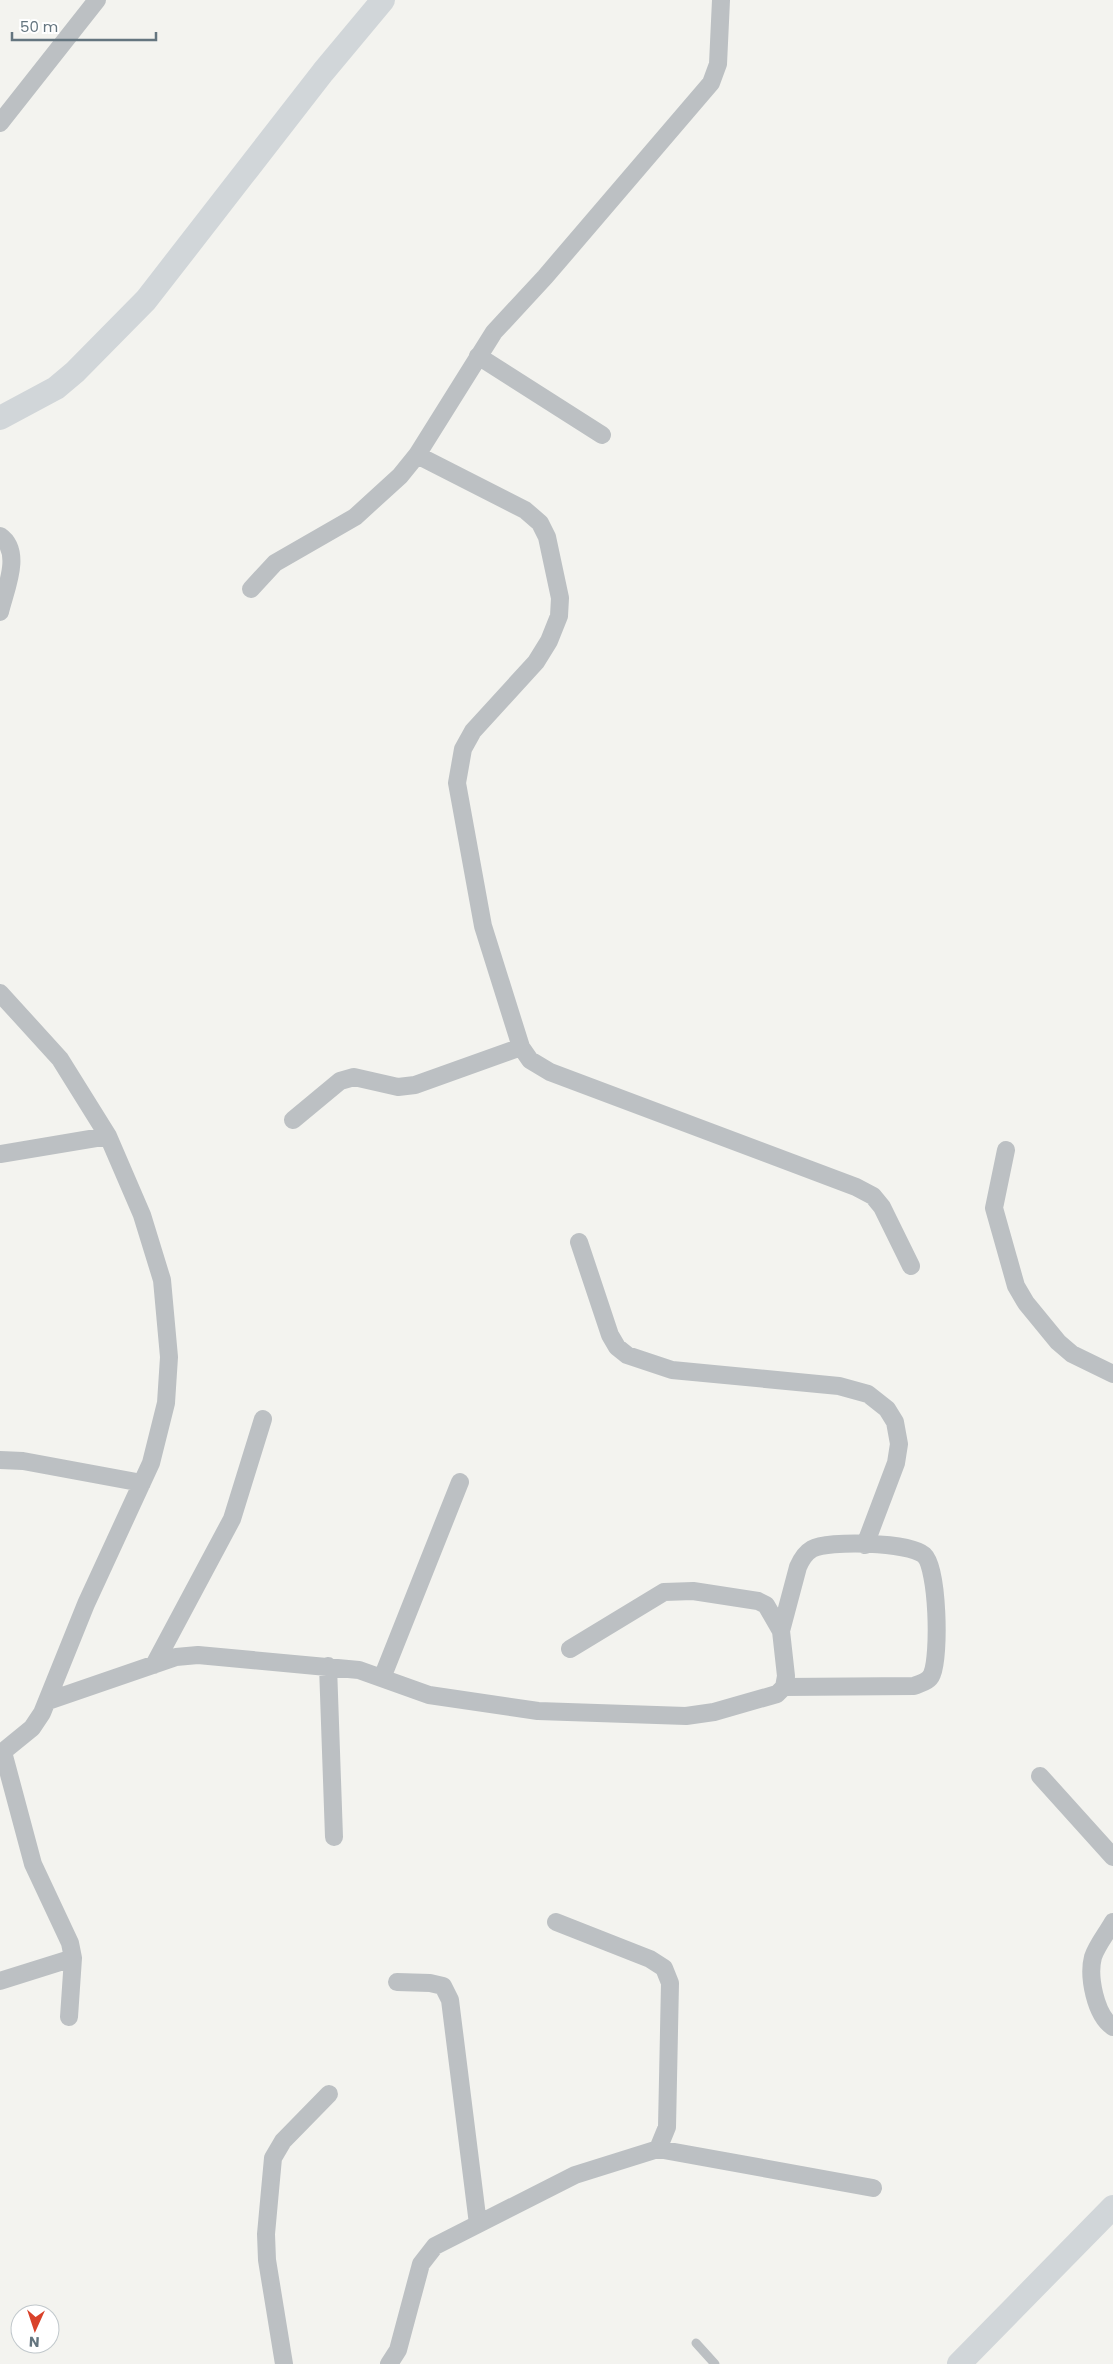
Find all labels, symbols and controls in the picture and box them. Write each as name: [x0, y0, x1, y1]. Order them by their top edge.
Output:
scale bar: [12, 10, 156, 42]
text: 50 m: [20, 16, 58, 37]
north arrow: [10, 2304, 60, 2354]
text: N: [29, 2332, 40, 2352]

